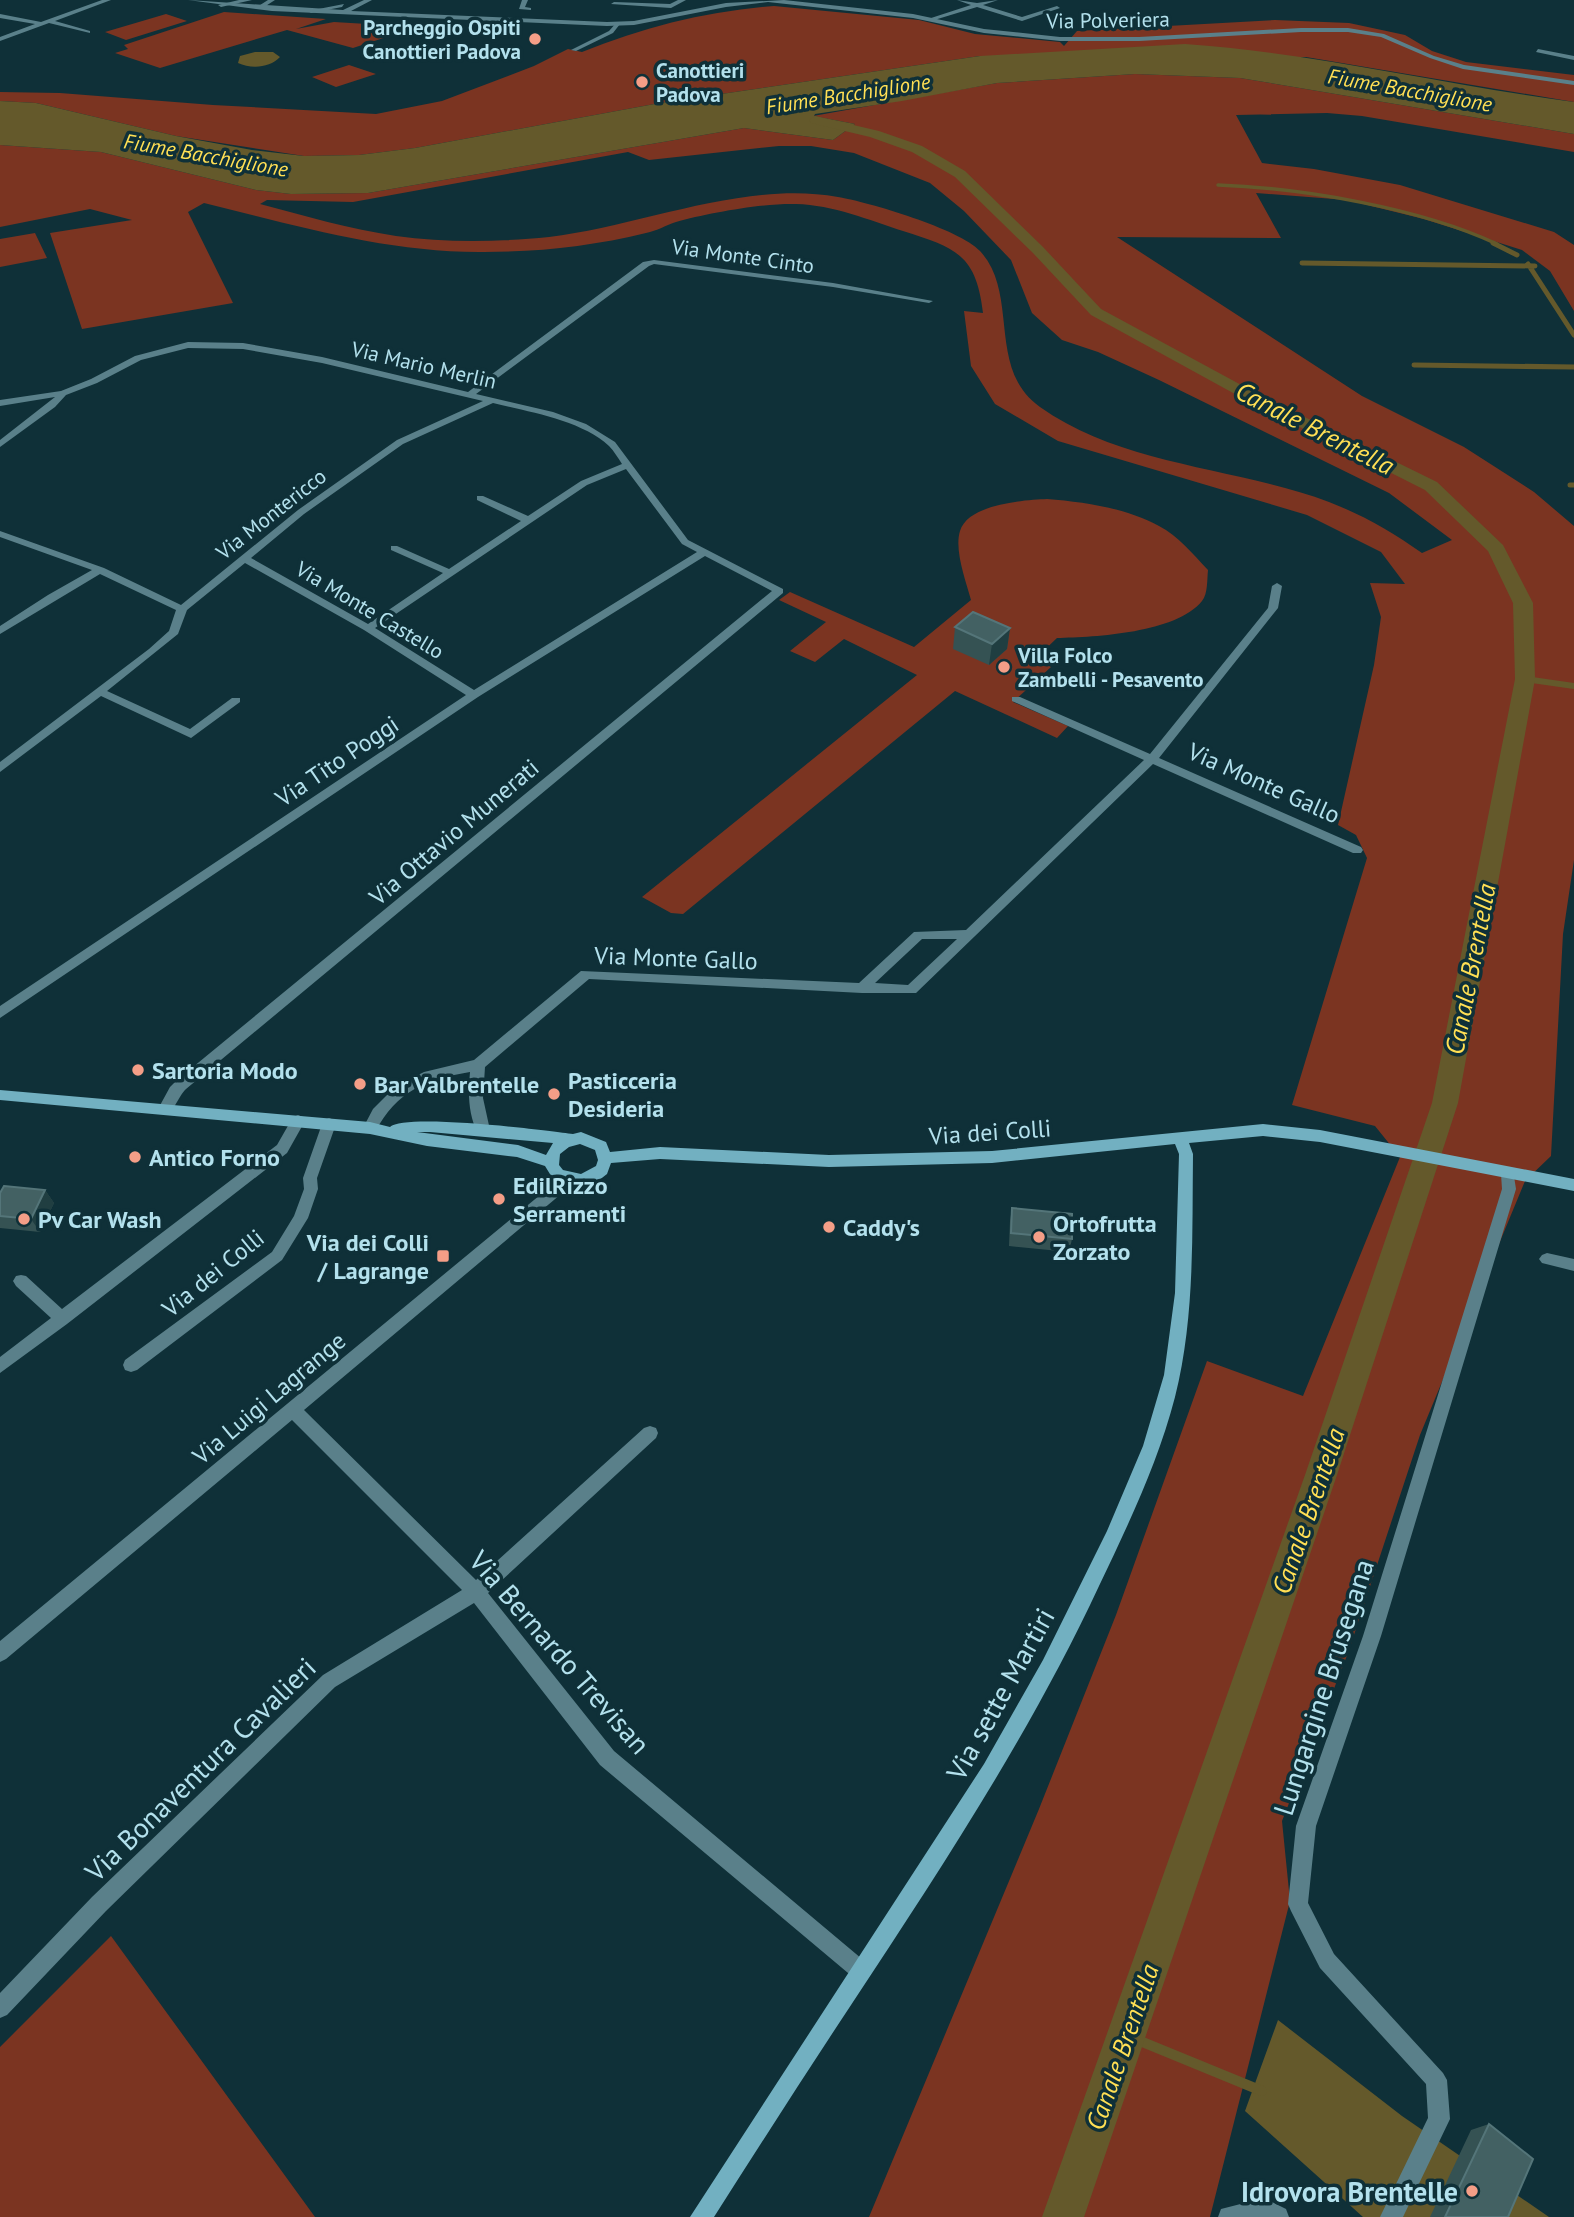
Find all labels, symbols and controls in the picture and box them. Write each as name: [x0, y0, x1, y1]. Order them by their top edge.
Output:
street label: Via Polveriera: [1045, 5, 1170, 35]
place label: Parcheggio Ospiti Canottieri Padova: [363, 14, 521, 65]
marker: Parcheggio Ospiti Canottieri Padova: [527, 31, 543, 47]
place label: Canottieri Padova: [656, 57, 745, 108]
water label: Fiume Bacchiglione: [1326, 62, 1494, 118]
water label: Fiume Bacchiglione: [764, 68, 932, 120]
marker: Canottieri Padova: [634, 74, 650, 90]
water label: Fiume Bacchiglione: [122, 127, 290, 183]
street label: Via Monte Cinto: [669, 233, 816, 279]
street label: Via Mario Merlin: [348, 335, 499, 395]
water label: Canale Brentella: [1230, 374, 1400, 482]
street label: Via Montericco: [210, 463, 332, 566]
street label: Via Monte Castello: [290, 555, 449, 665]
place label: Villa Folco Zambelli - Pesavento: [1017, 642, 1204, 693]
marker: Villa Folco Zambelli - Pesavento: [996, 659, 1012, 675]
street label: Via Tito Poggi: [269, 708, 405, 814]
street label: Via Monte Gallo: [1182, 735, 1345, 830]
street label: Via Ottavio Munerati: [362, 752, 545, 913]
water label: Canale Brentella: [1437, 880, 1503, 1057]
street label: Via Monte Gallo: [593, 940, 758, 976]
place label: Sartoria Modo: [152, 1055, 298, 1086]
marker: Sartoria Modo: [130, 1062, 146, 1078]
place label: Pasticceria Desideria: [568, 1065, 677, 1124]
place label: Bar Valbrentelle: [374, 1069, 539, 1100]
marker: Bar Valbrentelle: [352, 1076, 368, 1092]
marker: Pasticceria Desideria: [546, 1086, 562, 1102]
street label: Via dei Colli: [927, 1112, 1052, 1152]
place label: Antico Forno: [149, 1142, 280, 1173]
marker: Antico Forno: [127, 1149, 143, 1165]
place label: EdilRizzo Serramenti: [513, 1170, 626, 1229]
marker: EdilRizzo Serramenti: [491, 1191, 507, 1207]
place label: Pv Car Wash: [38, 1204, 162, 1235]
place label: Ortofrutta Zorzato: [1053, 1208, 1157, 1267]
marker: Pv Car Wash: [16, 1211, 32, 1227]
place label: Caddy's: [843, 1212, 920, 1243]
marker: Caddy's: [821, 1219, 837, 1235]
street label: Via dei Colli: [155, 1222, 270, 1324]
place label: Via dei Colli / Lagrange: [306, 1227, 429, 1286]
marker: Ortofrutta Zorzato: [1031, 1229, 1047, 1245]
marker: Via dei Colli / Lagrange: [435, 1248, 451, 1264]
street label: Via Luigi Lagrange: [185, 1325, 352, 1472]
water label: Canale Brentella: [1264, 1423, 1352, 1598]
street label: Via Bernardo Trevisan: [461, 1542, 659, 1761]
street label: Lungargine Brusegana: [1264, 1554, 1382, 1820]
street label: Via sette Martiri: [937, 1601, 1063, 1788]
street label: Via Bonaventura Cavalieri: [76, 1649, 323, 1890]
water label: Canale Brentella: [1078, 1959, 1166, 2134]
place label: Idrovora Brentelle: [1241, 2173, 1458, 2210]
marker: Idrovora Brentelle: [1464, 2183, 1480, 2199]

